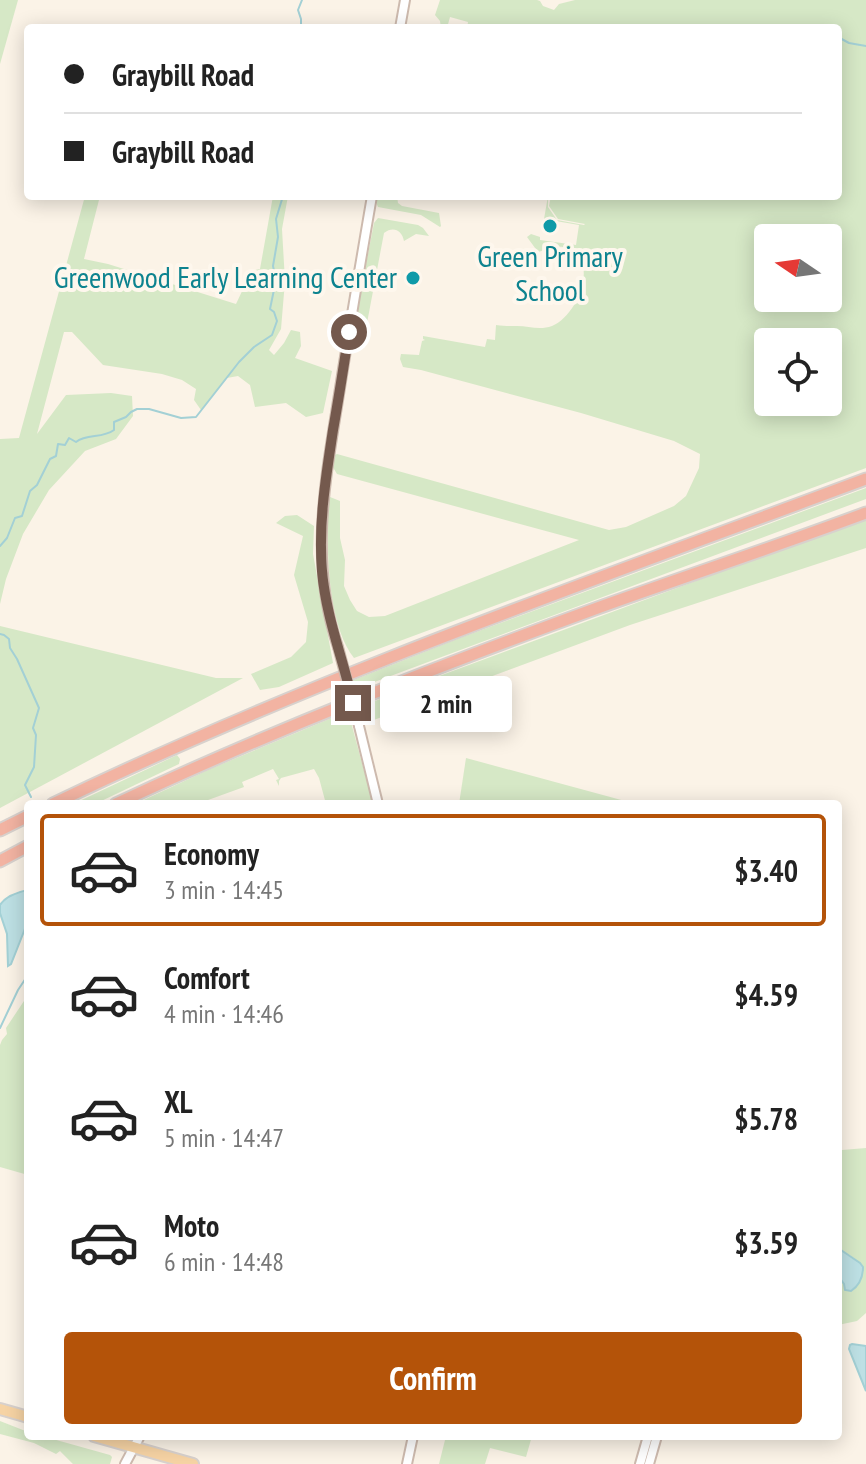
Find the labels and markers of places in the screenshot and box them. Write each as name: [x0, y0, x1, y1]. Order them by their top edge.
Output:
marker: Green Primary School: [541, 217, 559, 235]
place label: Green Primary School: [477, 236, 623, 309]
place label: Greenwood Early Learning Center: [54, 257, 398, 296]
marker: Greenwood Early Learning Center: [404, 269, 422, 287]

